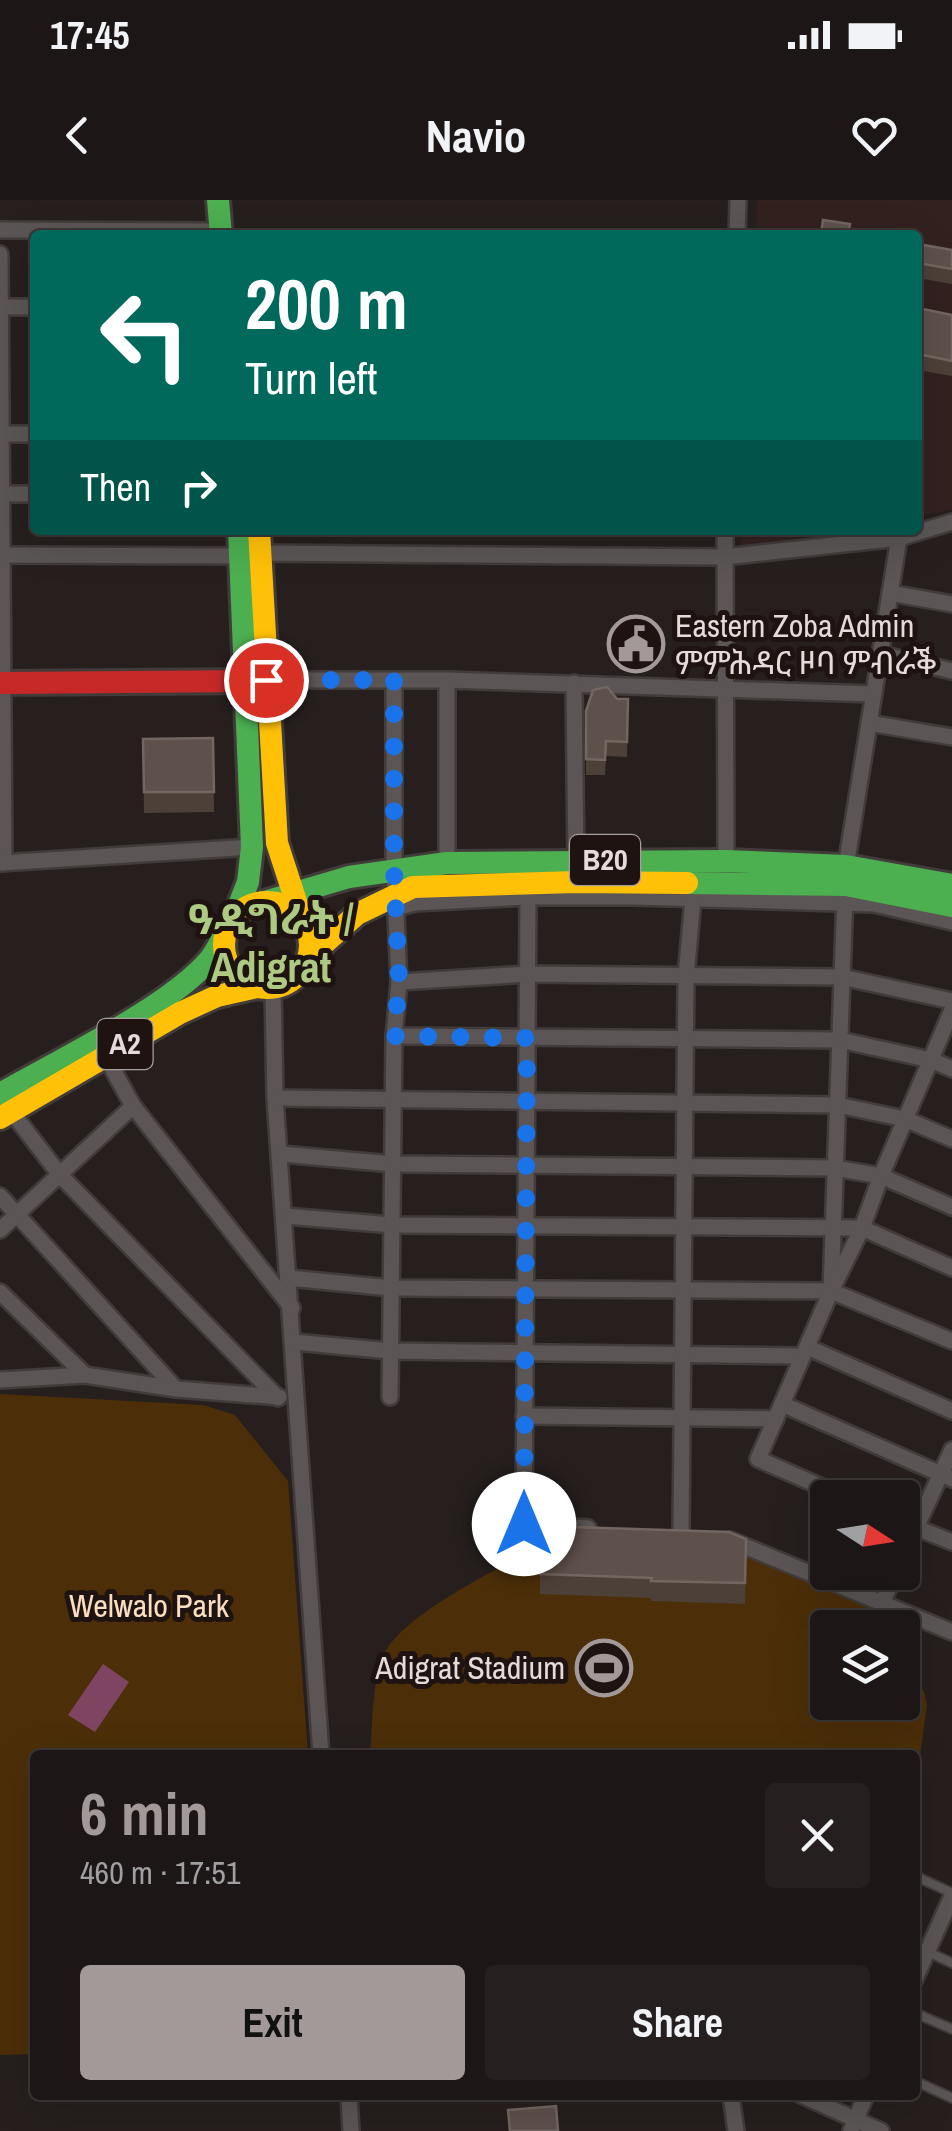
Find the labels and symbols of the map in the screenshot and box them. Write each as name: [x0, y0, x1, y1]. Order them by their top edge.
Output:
place label: Eastern Zoba Admin ምምሕዳር ዞባ ምብራቕ: [675, 604, 937, 684]
public building icon: Eastern Zoba Admin ምምሕዳር ዞባ ምብራቕ: [606, 614, 666, 674]
pin: [224, 638, 309, 723]
road number: B20: [570, 835, 640, 885]
district label: ዓዲግራት / Adigrat: [188, 891, 354, 995]
road number: A2: [98, 1019, 152, 1069]
position arrow: [472, 1472, 576, 1576]
north arrow: [810, 1480, 920, 1590]
park label: Welwalo Park: [69, 1584, 230, 1627]
sports icon: Adigrat Stadium: [574, 1638, 634, 1698]
place label: Adigrat Stadium: [374, 1646, 565, 1689]

